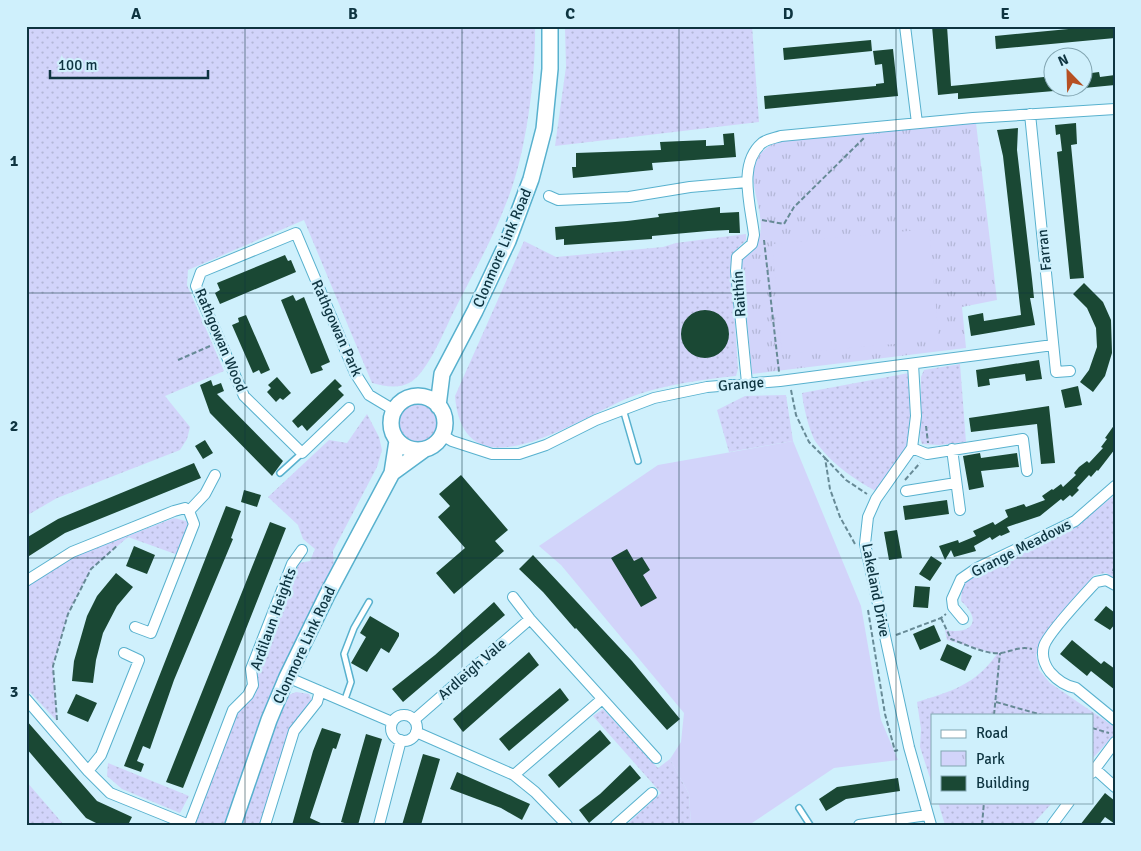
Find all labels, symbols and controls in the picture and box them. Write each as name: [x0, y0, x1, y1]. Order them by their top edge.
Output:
text: A: [131, 4, 142, 24]
text: B: [348, 4, 358, 24]
text: C: [565, 4, 575, 24]
text: D: [783, 4, 794, 24]
text: E: [1000, 4, 1010, 24]
scale bar: [50, 48, 208, 80]
north arrow: [1044, 48, 1094, 98]
text: N: [1055, 51, 1071, 70]
text: 100 m: [58, 56, 98, 74]
text: 1: [10, 151, 19, 171]
street label: Clonmore Link Road: [469, 186, 535, 310]
street label: Farran: [1033, 228, 1055, 272]
street label: Raithín: [728, 270, 750, 318]
street label: Rathgowan Park: [308, 277, 367, 380]
street label: Rathgowan Wood: [191, 285, 251, 395]
street label: Grange: [717, 373, 765, 395]
text: 2: [10, 416, 18, 436]
street label: Grange Meadows: [968, 515, 1074, 581]
street label: Lakeland Drive: [858, 542, 894, 638]
street label: Ardilaun Heights: [246, 565, 300, 673]
street label: Clonmore Link Road: [269, 583, 339, 707]
street label: Ardleigh Vale: [434, 634, 510, 704]
text: 3: [10, 682, 18, 702]
legend: [931, 714, 1094, 804]
text: Road: [976, 724, 1008, 742]
text: Park: [976, 750, 1005, 768]
text: Building: [976, 774, 1030, 792]

